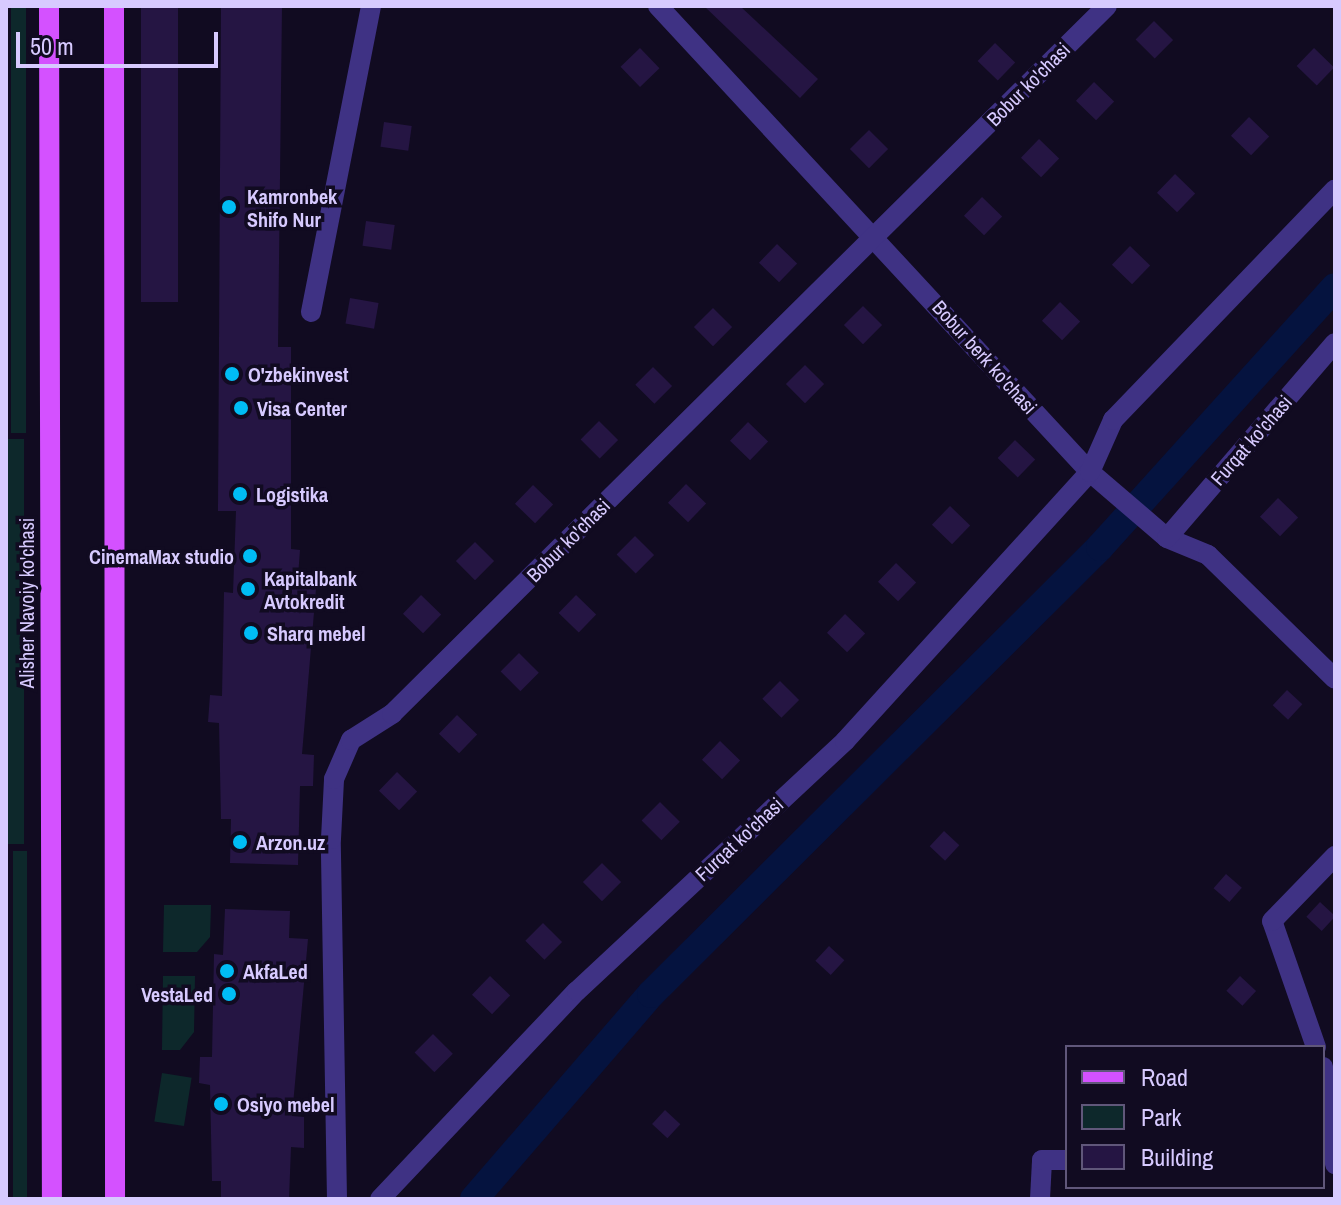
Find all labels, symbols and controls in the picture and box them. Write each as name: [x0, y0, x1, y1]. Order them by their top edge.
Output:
scale bar: [20, 16, 222, 66]
text: 50 m: [30, 30, 74, 62]
street label: Bobur ko'chasi: [981, 37, 1075, 131]
place label: Kamronbek Shifo Nur: [247, 184, 337, 231]
marker: Kamronbek Shifo Nur: [218, 196, 240, 218]
street label: Bobur berk ko'chasi: [928, 295, 1042, 419]
place label: O'zbekinvest: [248, 362, 349, 386]
marker: O'zbekinvest: [223, 365, 241, 383]
street label: Furqat ko'chasi: [1205, 390, 1297, 490]
place label: Visa Center: [257, 396, 347, 420]
marker: Visa Center: [232, 399, 250, 417]
place label: Logistika: [256, 482, 328, 506]
marker: Logistika: [231, 485, 249, 503]
street label: Bobur ko'chasi: [521, 493, 615, 587]
street label: Alisher Navoiy ko'chasi: [14, 518, 38, 688]
place label: CinemaMax studio: [89, 544, 234, 568]
marker: CinemaMax studio: [241, 547, 259, 565]
place label: Kapitalbank Avtokredit: [264, 566, 357, 613]
marker: Kapitalbank Avtokredit: [239, 580, 257, 598]
place label: Sharq mebel: [267, 621, 365, 645]
marker: Sharq mebel: [242, 624, 260, 642]
street label: Furqat ko'chasi: [690, 792, 788, 886]
place label: Arzon.uz: [256, 830, 325, 854]
marker: Arzon.uz: [231, 833, 249, 851]
place label: AkfaLed: [243, 959, 308, 983]
marker: AkfaLed: [218, 962, 236, 980]
place label: VestaLed: [141, 982, 213, 1006]
marker: VestaLed: [220, 985, 238, 1003]
legend: [1065, 1045, 1325, 1189]
text: Road: [1141, 1061, 1188, 1093]
place label: Osiyo mebel: [237, 1092, 335, 1116]
marker: Osiyo mebel: [212, 1095, 230, 1113]
text: Park: [1141, 1101, 1181, 1133]
text: Building: [1141, 1141, 1213, 1173]

